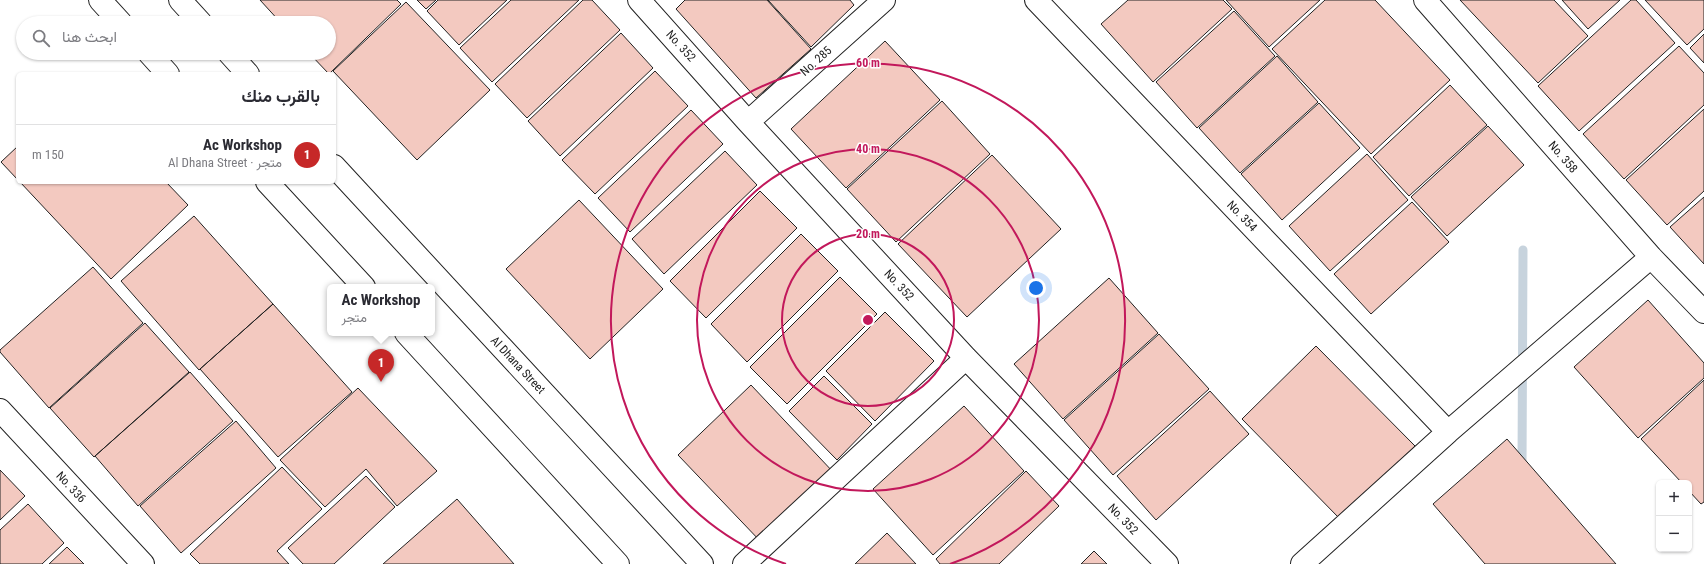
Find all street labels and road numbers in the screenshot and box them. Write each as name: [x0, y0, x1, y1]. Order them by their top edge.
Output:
street label: No. 352: [663, 28, 699, 65]
street label: No. 285: [798, 43, 835, 79]
street label: No. 358: [1546, 138, 1581, 176]
street label: No. 354: [1224, 198, 1260, 234]
street label: No. 352: [881, 267, 917, 303]
street label: Al Dhana Street: [488, 333, 548, 397]
street label: No. 336: [53, 469, 89, 505]
street label: No. 352: [1105, 501, 1141, 537]

